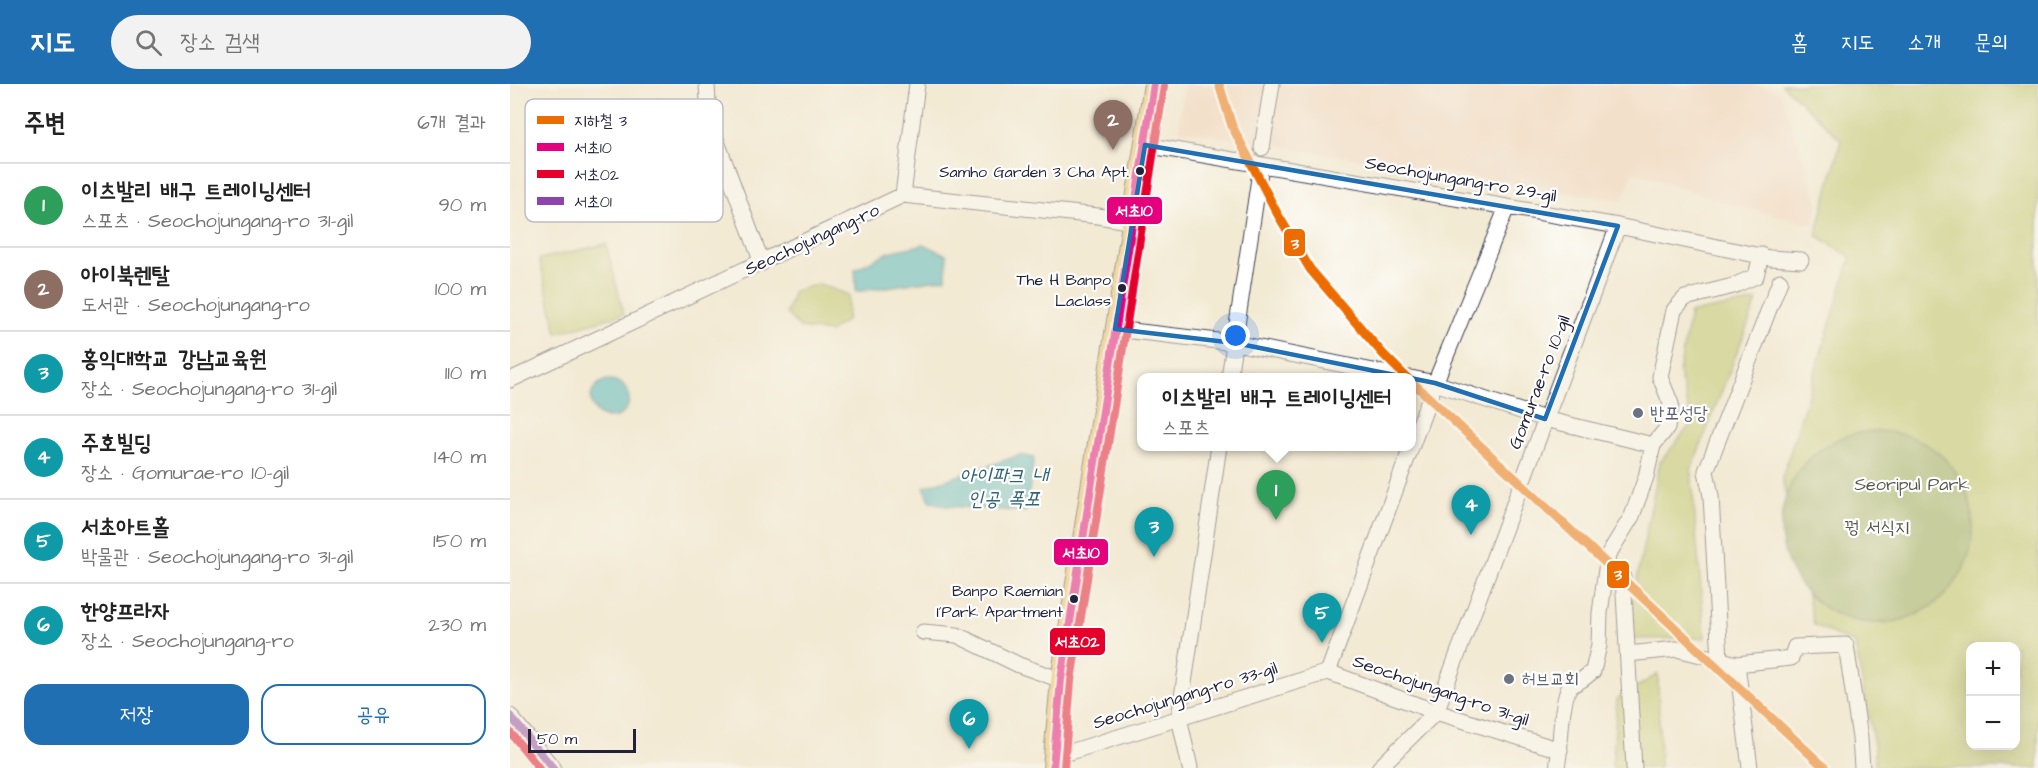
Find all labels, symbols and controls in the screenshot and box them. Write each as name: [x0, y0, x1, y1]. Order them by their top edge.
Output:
search box: [111, 15, 531, 69]
text: 지도: [30, 23, 75, 62]
icon: search: [132, 26, 165, 59]
text: 장소 검색: [180, 27, 260, 58]
text: 홈: [1791, 28, 1808, 57]
text: 지도: [1841, 28, 1874, 57]
text: 소개: [1907, 28, 1941, 57]
text: 문의: [1974, 28, 2008, 57]
legend: [525, 99, 723, 222]
pin: 2: [1094, 100, 1132, 150]
text: 주변: [24, 105, 66, 141]
text: 6개 결과: [417, 109, 486, 137]
text: 지하철 3: [574, 110, 627, 132]
text: 서초10: [574, 137, 612, 159]
street label: Seochojungang-ro 29-gil: [1363, 150, 1559, 210]
place label: Samho Garden 3 Cha Apt.: [939, 161, 1129, 183]
text: 서초02: [574, 164, 619, 186]
marker: Samho Garden 3 Cha Apt.: [1134, 165, 1146, 177]
text: 이츠발리 배구 트레이닝센터: [81, 176, 311, 207]
text: 1: [42, 191, 45, 219]
text: 90 m: [438, 191, 486, 219]
text: 서초01: [574, 191, 612, 213]
line badge: 서초10: [1106, 196, 1163, 225]
street label: Seochojungang-ro: [741, 197, 884, 282]
text: 서초10: [1115, 200, 1153, 222]
text: 스포츠 · Seochojungang-ro 31-gil: [81, 207, 353, 235]
line badge: 3: [1283, 228, 1306, 257]
text: 3: [1290, 233, 1300, 255]
text: 아이북렌탈: [81, 260, 170, 291]
place label: The H Banpo Laclass: [1017, 269, 1111, 312]
text: 2: [38, 275, 49, 303]
text: 100 m: [435, 275, 486, 303]
marker: The H Banpo Laclass: [1116, 282, 1128, 294]
text: 도서관 · Seochojungang-ro: [81, 291, 310, 319]
street label: Gomurae-ro 10-gil: [1502, 311, 1577, 453]
your location: [1221, 321, 1250, 350]
text: 홍익대학교 강남교육원: [81, 344, 267, 375]
text: 3: [38, 359, 49, 387]
text: 110 m: [445, 359, 486, 387]
popup: [1137, 373, 1416, 451]
text: 장소 · Seochojungang-ro 31-gil: [81, 375, 337, 403]
text: 이츠발리 배구 트레이닝센터: [1161, 383, 1392, 414]
place label: 반포성당: [1650, 401, 1708, 426]
marker: 반포성당: [1631, 406, 1645, 420]
text: 스포츠: [1161, 414, 1210, 442]
text: 주호빌딩: [81, 428, 152, 459]
text: 4: [37, 443, 50, 471]
text: 140 m: [434, 443, 486, 471]
text: 장소 · Gomurae-ro 10-gil: [81, 459, 289, 487]
water label: 아이파크 내 인공 폭포: [960, 462, 1051, 513]
pin: 1: [1256, 470, 1296, 520]
park label: Seoripul Park: [1855, 472, 1969, 497]
pin: 4: [1452, 486, 1490, 535]
pin: 3: [1134, 508, 1174, 557]
text: 서초아트홀: [81, 512, 170, 543]
park label: 꿩 서식지: [1844, 515, 1910, 540]
text: 5: [36, 527, 51, 555]
text: 150 m: [433, 527, 486, 555]
line badge: 서초10: [1053, 538, 1109, 566]
text: 서초10: [1062, 542, 1100, 564]
text: 박물관 · Seochojungang-ro 31-gil: [81, 543, 353, 571]
line badge: 3: [1606, 560, 1630, 589]
text: 3: [1613, 564, 1623, 586]
place label: Banpo Raemian I'Park Apartment: [936, 580, 1064, 623]
marker: Banpo Raemian I'Park Apartment: [1068, 593, 1080, 605]
pin: 5: [1302, 594, 1342, 643]
text: 한양프라자: [81, 596, 170, 627]
text: 6: [37, 611, 50, 639]
text: 230 m: [428, 611, 486, 639]
text: 장소 · Seochojungang-ro: [81, 627, 294, 655]
line badge: 서초02: [1049, 627, 1106, 656]
text: 서초02: [1055, 631, 1100, 653]
map controls: [1966, 642, 2020, 750]
button: +: [1966, 642, 2020, 696]
street label: Seochojungang-ro 31-gil: [1349, 649, 1532, 733]
street label: Seochojungang-ro 33-gil: [1090, 655, 1281, 736]
place label: 허브교회: [1521, 667, 1579, 692]
marker: 허브교회: [1502, 672, 1516, 686]
button: 저장: [24, 684, 249, 745]
button: 공유: [261, 684, 486, 745]
button: −: [1966, 696, 2020, 750]
pin: 6: [950, 700, 988, 749]
scale bar: [528, 726, 636, 754]
text: 50 m: [537, 728, 577, 750]

